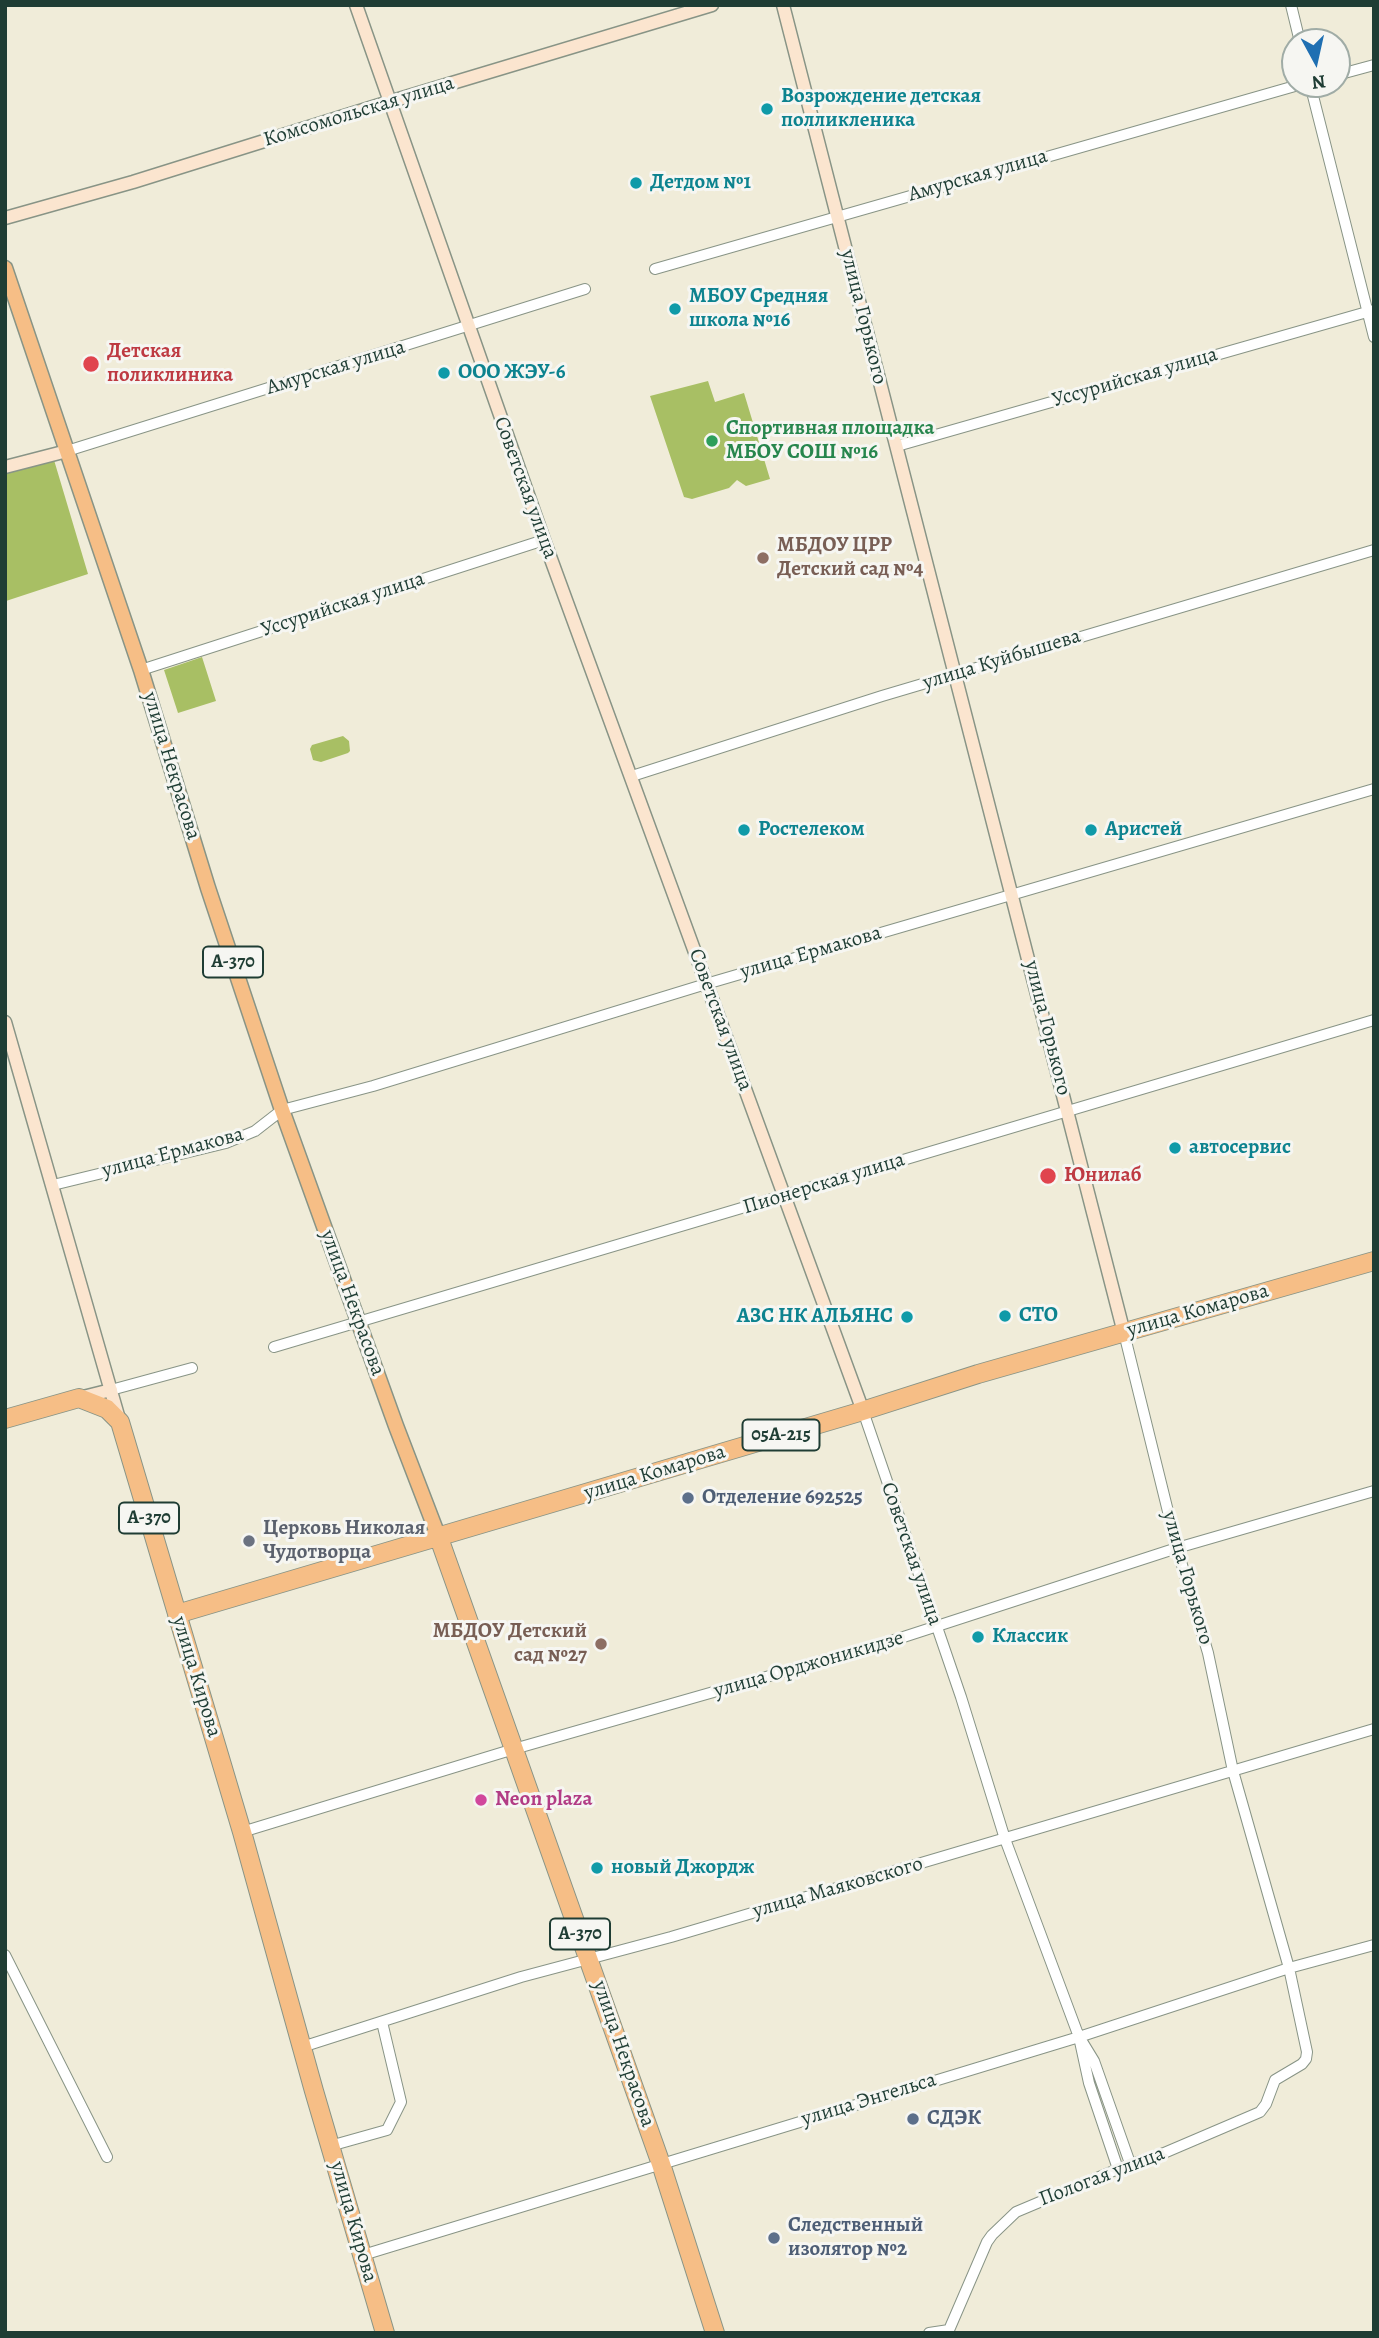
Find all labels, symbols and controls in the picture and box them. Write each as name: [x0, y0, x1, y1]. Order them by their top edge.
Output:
north arrow: [1281, 28, 1351, 98]
text: N: [1310, 68, 1327, 96]
street label: Комсомольская улица: [260, 71, 458, 153]
place label: Возрождение детская полликленика: [781, 84, 981, 134]
marker: Возрождение детская полликленика: [759, 101, 775, 117]
street label: Амурская улица: [905, 144, 1051, 208]
place label: Детдом №1: [650, 170, 751, 196]
marker: Детдом №1: [628, 175, 644, 191]
street label: улица Горького: [834, 247, 892, 387]
place label: МБОУ Средняя школа №16: [689, 284, 828, 334]
marker: МБОУ Средняя школа №16: [667, 301, 683, 317]
street label: Амурская улица: [264, 335, 408, 401]
place label: Детская поликлиника: [107, 339, 233, 389]
street label: Уссурийская улица: [1049, 342, 1221, 414]
marker: Детская поликлиника: [81, 354, 101, 374]
place label: ООО ЖЭУ-6: [458, 360, 565, 386]
marker: ООО ЖЭУ-6: [436, 365, 452, 381]
street label: Советская улица: [488, 413, 562, 563]
place label: Спортивная площадка МБОУ СОШ №16: [726, 416, 934, 466]
marker: Спортивная площадка МБОУ СОШ №16: [704, 433, 720, 449]
place label: МБДОУ ЦРР Детский сад №4: [777, 533, 923, 583]
marker: МБДОУ ЦРР Детский сад №4: [755, 550, 771, 566]
street label: Уссурийская улица: [258, 567, 428, 643]
street label: улица Куйбышева: [920, 624, 1084, 696]
street label: улица Некрасова: [137, 689, 205, 843]
place label: Ростелеком: [758, 817, 865, 843]
place label: Аристей: [1105, 817, 1182, 843]
marker: Ростелеком: [736, 822, 752, 838]
marker: Аристей: [1083, 822, 1099, 838]
street label: улица Ермакова: [737, 921, 885, 985]
street label: Советская улица: [683, 945, 757, 1095]
road number: А-370: [203, 946, 263, 978]
street label: улица Горького: [1018, 958, 1076, 1098]
street label: улица Ермакова: [99, 1122, 247, 1184]
place label: автосервис: [1189, 1135, 1291, 1161]
marker: автосервис: [1167, 1140, 1183, 1156]
street label: Пионерская улица: [740, 1147, 908, 1221]
place label: Юнилаб: [1064, 1163, 1142, 1189]
marker: Юнилаб: [1038, 1166, 1058, 1186]
street label: улица Некрасова: [314, 1227, 390, 1379]
street label: улица Комарова: [1124, 1279, 1272, 1343]
place label: СТО: [1019, 1303, 1058, 1329]
place label: АЗС НК АЛЬЯНС: [737, 1304, 893, 1330]
marker: СТО: [997, 1308, 1013, 1324]
marker: АЗС НК АЛЬЯНС: [899, 1309, 915, 1325]
road number: 05А-215: [742, 1420, 820, 1450]
street label: улица Комарова: [581, 1440, 729, 1506]
street label: Советская улица: [875, 1479, 947, 1629]
place label: Отделение 692525: [702, 1485, 863, 1511]
marker: Отделение 692525: [680, 1490, 696, 1506]
road number: А-370: [119, 1502, 179, 1534]
street label: улица Горького: [1156, 1508, 1218, 1648]
place label: Церковь Николая Чудотворца: [263, 1516, 425, 1566]
marker: Церковь Николая Чудотворца: [241, 1533, 257, 1549]
street label: улица Кирова: [166, 1614, 226, 1740]
place label: МБДОУ Детский сад №27: [433, 1619, 587, 1669]
place label: Классик: [992, 1624, 1068, 1650]
street label: улица Орджоникидзе: [711, 1626, 907, 1704]
marker: Классик: [970, 1629, 986, 1645]
marker: МБДОУ Детский сад №27: [593, 1636, 609, 1652]
place label: Neon plaza: [495, 1787, 593, 1813]
marker: Neon plaza: [473, 1792, 489, 1808]
street label: улица Маяковского: [750, 1852, 926, 1924]
place label: новый Джордж: [611, 1855, 755, 1881]
marker: новый Джордж: [589, 1860, 605, 1876]
road number: А-370: [550, 1918, 610, 1950]
street label: улица Некрасова: [586, 1977, 660, 2131]
street label: улица Энгельса: [799, 2068, 939, 2132]
place label: СДЭК: [927, 2106, 981, 2132]
marker: СДЭК: [905, 2111, 921, 2127]
street label: Пологая улица: [1036, 2141, 1168, 2213]
street label: улица Кирова: [324, 2159, 382, 2285]
place label: Следственный изолятор №2: [788, 2213, 923, 2263]
marker: Следственный изолятор №2: [766, 2230, 782, 2246]

